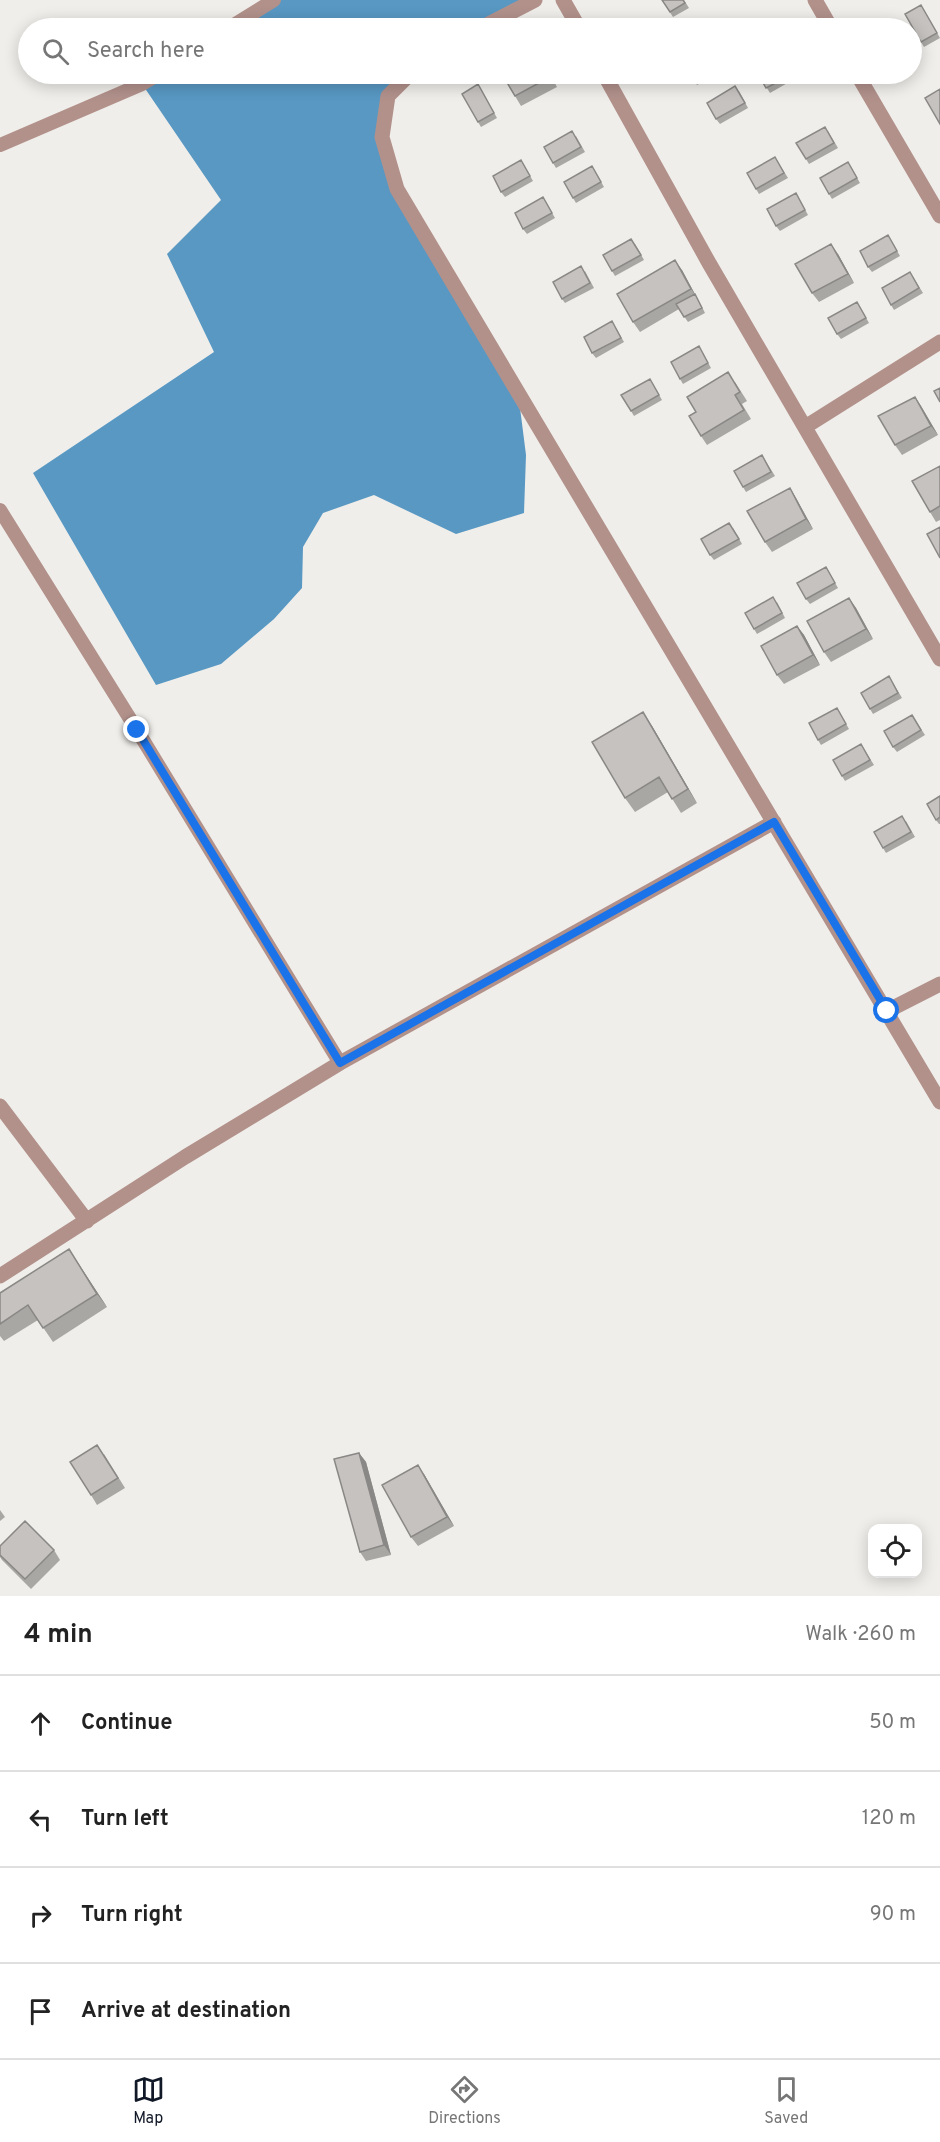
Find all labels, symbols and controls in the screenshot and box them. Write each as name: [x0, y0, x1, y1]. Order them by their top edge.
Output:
search box: [18, 18, 922, 84]
icon: search: [39, 35, 72, 68]
text: Search here: [87, 38, 205, 65]
route end: [123, 716, 149, 742]
route start: [873, 997, 899, 1023]
map controls: [868, 1524, 922, 1578]
button: locate: [868, 1524, 922, 1578]
text: 4 min: [24, 1619, 93, 1652]
text: Walk · 260 m: [805, 1622, 916, 1648]
icon: ahead: [24, 1707, 57, 1740]
text: Continue: [81, 1710, 172, 1737]
text: 50 m: [869, 1710, 916, 1736]
icon: left: [24, 1803, 57, 1836]
text: Turn left: [81, 1806, 169, 1833]
text: 120 m: [862, 1806, 916, 1832]
icon: right: [24, 1899, 57, 1932]
text: Turn right: [81, 1902, 183, 1929]
text: 90 m: [870, 1902, 916, 1928]
icon: arrive: [24, 1995, 57, 2028]
text: Arrive at destination: [81, 1998, 291, 2025]
tab: Map: [132, 2073, 165, 2129]
tab: Directions: [428, 2073, 501, 2129]
tab: Saved: [764, 2073, 808, 2129]

